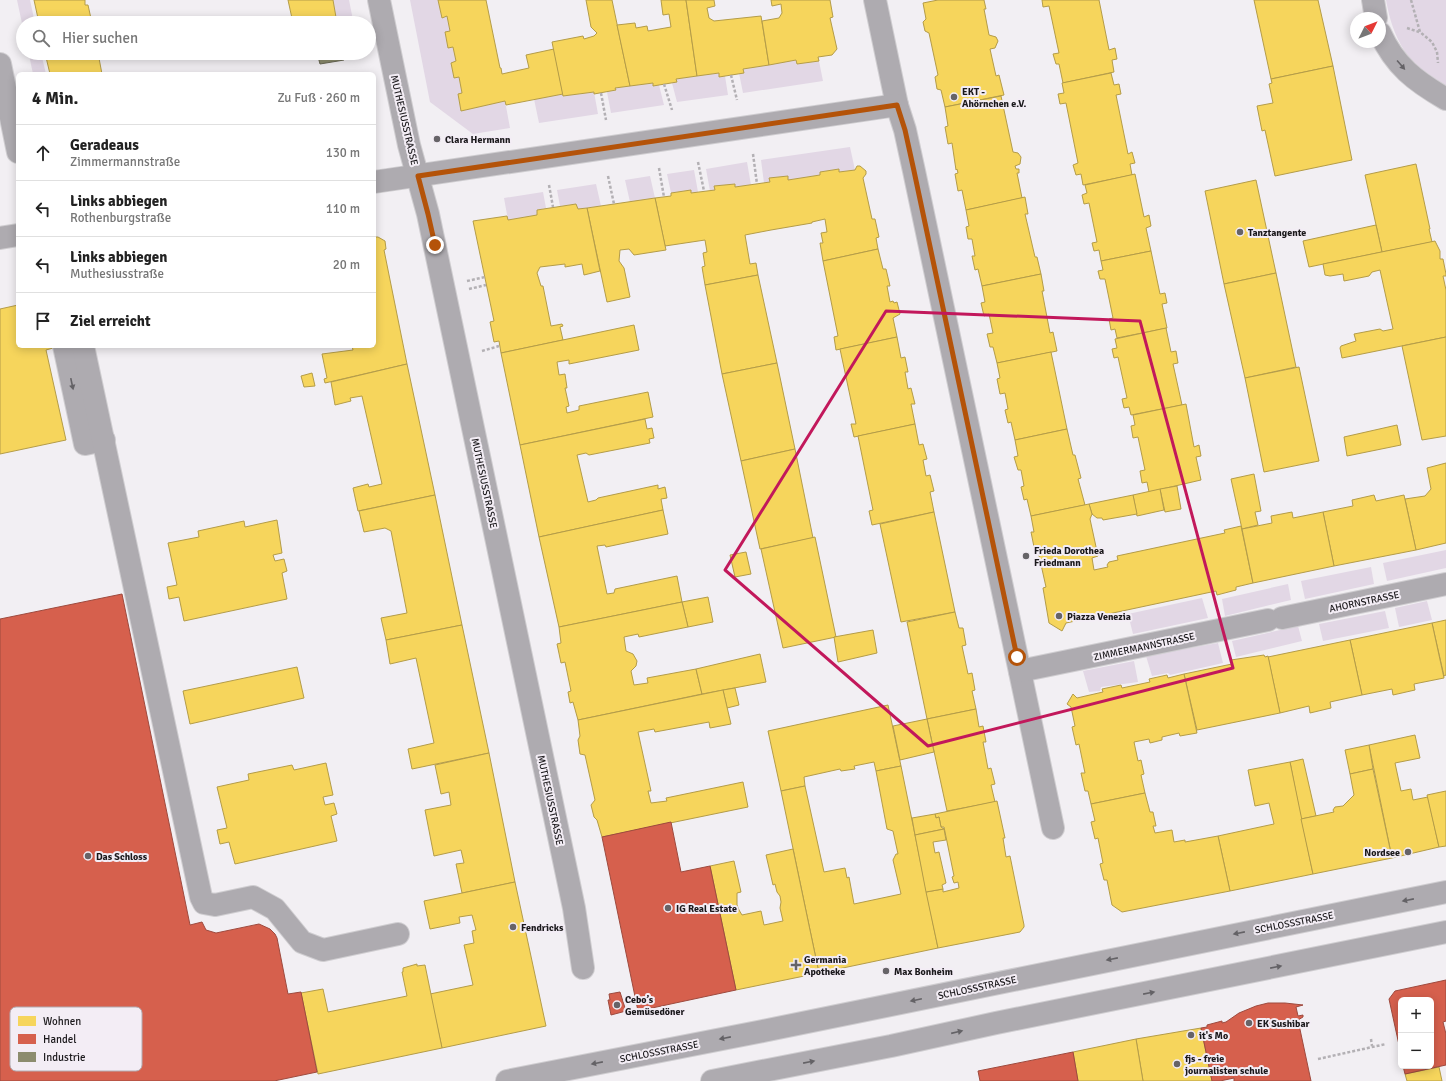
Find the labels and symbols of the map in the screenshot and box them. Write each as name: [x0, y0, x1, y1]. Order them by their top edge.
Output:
north arrow: [1350, 12, 1386, 48]
one-way arrow: [1396, 60, 1405, 71]
street label: MUTHESIUSSTRASSE: [388, 74, 420, 167]
place label: EKT - Ahörnchen e.V.: [962, 86, 1027, 110]
marker: EKT - Ahörnchen e.V.: [949, 92, 959, 102]
marker: Clara Hermann: [432, 134, 442, 144]
place label: Clara Hermann: [445, 134, 511, 146]
marker: Tanztangente: [1235, 227, 1245, 237]
place label: Tanztangente: [1248, 227, 1306, 239]
route end: [426, 236, 444, 254]
one-way arrow: [70, 378, 76, 390]
street label: MUTHESIUSSTRASSE: [469, 437, 500, 530]
place label: Frieda Dorothea Friedmann: [1034, 545, 1104, 569]
marker: Frieda Dorothea Friedmann: [1021, 551, 1031, 561]
street label: AHORNSTRASSE: [1328, 589, 1401, 615]
marker: Piazza Venezia: [1054, 611, 1064, 621]
place label: Piazza Venezia: [1067, 611, 1131, 623]
street label: ZIMMERMANNSTRASSE: [1092, 630, 1196, 664]
route start: [1008, 648, 1026, 666]
street label: MUTHESIUSSTRASSE: [535, 754, 566, 847]
place label: Nordsee: [1364, 847, 1400, 859]
marker: Nordsee: [1403, 847, 1413, 857]
marker: Das Schloss: [83, 851, 93, 861]
place label: Das Schloss: [96, 851, 148, 863]
one-way arrow: [1402, 897, 1414, 903]
marker: IG Real Estate: [663, 903, 673, 913]
place label: IG Real Estate: [676, 903, 737, 915]
street label: SCHLOSSSTRASSE: [1254, 909, 1335, 937]
marker: Fendricks: [508, 922, 518, 932]
place label: Fendricks: [521, 922, 564, 934]
one-way arrow: [1233, 931, 1245, 937]
place label: Germania Apotheke: [804, 954, 846, 978]
one-way arrow: [1106, 956, 1118, 962]
marker: Germania Apotheke: [791, 960, 801, 970]
one-way arrow: [1270, 964, 1283, 970]
marker: Max Bonheim: [881, 966, 891, 976]
place label: Max Bonheim: [894, 966, 953, 978]
street label: SCHLOSSSTRASSE: [937, 974, 1018, 1002]
one-way arrow: [1143, 989, 1155, 995]
place label: Cebo’s Gemüsedöner: [625, 994, 685, 1018]
one-way arrow: [910, 997, 922, 1003]
marker: Cebo’s Gemüsedöner: [612, 1000, 622, 1010]
legend: [10, 1007, 142, 1071]
text: Wohnen: [43, 1015, 81, 1028]
marker: EK Sushibar: [1244, 1018, 1254, 1028]
place label: EK Sushibar: [1257, 1018, 1310, 1030]
one-way arrow: [951, 1028, 963, 1034]
marker: it's Mo: [1186, 1030, 1196, 1040]
place label: it's Mo: [1199, 1030, 1228, 1042]
text: Handel: [43, 1033, 77, 1046]
one-way arrow: [719, 1036, 731, 1042]
street label: SCHLOSSSTRASSE: [619, 1038, 700, 1066]
text: Industrie: [43, 1051, 85, 1064]
place label: fjs - freie journalisten schule: [1184, 1053, 1268, 1077]
one-way arrow: [803, 1058, 815, 1064]
marker: fjs - freie journalisten schule: [1172, 1059, 1182, 1069]
one-way arrow: [591, 1060, 603, 1066]

